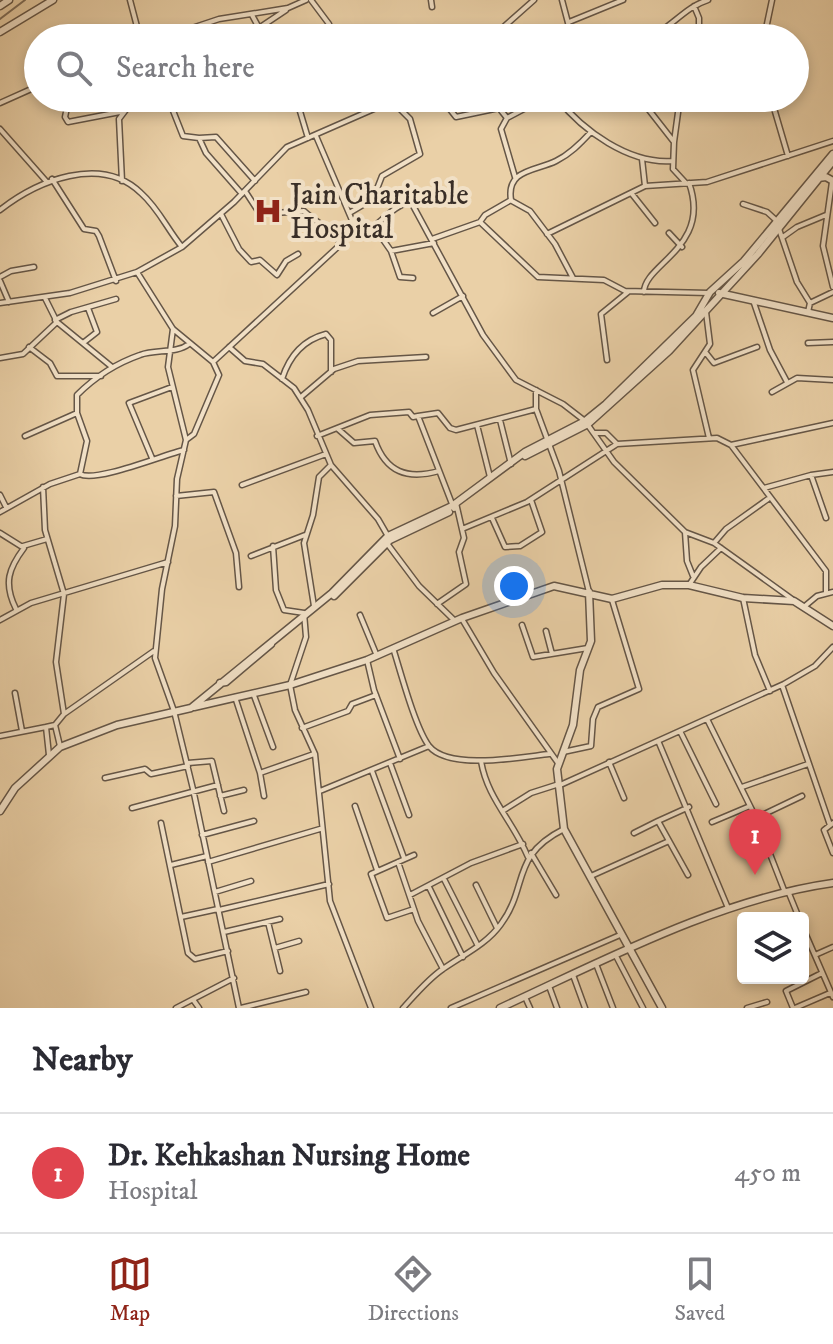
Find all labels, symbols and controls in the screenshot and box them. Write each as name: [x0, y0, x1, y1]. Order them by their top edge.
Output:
search box: [24, 24, 809, 112]
icon: search: [52, 46, 96, 90]
text: Search here: [116, 50, 255, 87]
place label: Jain Charitable Hospital: [287, 177, 469, 248]
hospital icon: Jain Charitable Hospital: [253, 196, 283, 226]
your location: [494, 566, 534, 606]
pin: 1: [729, 809, 781, 875]
map controls: [737, 912, 809, 984]
button: layers: [737, 912, 809, 984]
text: Nearby: [32, 1039, 133, 1081]
text: Dr. Kehkashan Nursing Home: [108, 1138, 470, 1175]
text: 1: [53, 1157, 63, 1190]
text: 450 m: [734, 1157, 801, 1190]
text: Hospital: [108, 1175, 198, 1208]
tab: Map: [108, 1252, 152, 1327]
tab: Directions: [368, 1252, 459, 1327]
tab: Saved: [675, 1252, 725, 1327]

